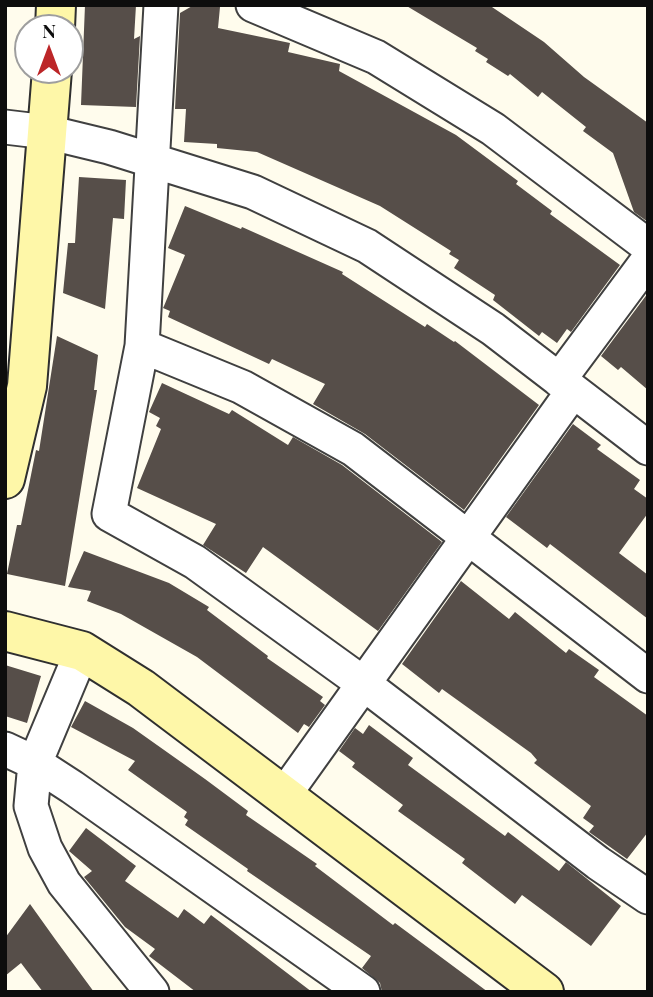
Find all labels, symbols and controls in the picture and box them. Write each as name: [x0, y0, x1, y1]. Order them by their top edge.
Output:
north arrow: [14, 14, 84, 84]
text: N: [42, 17, 56, 43]

